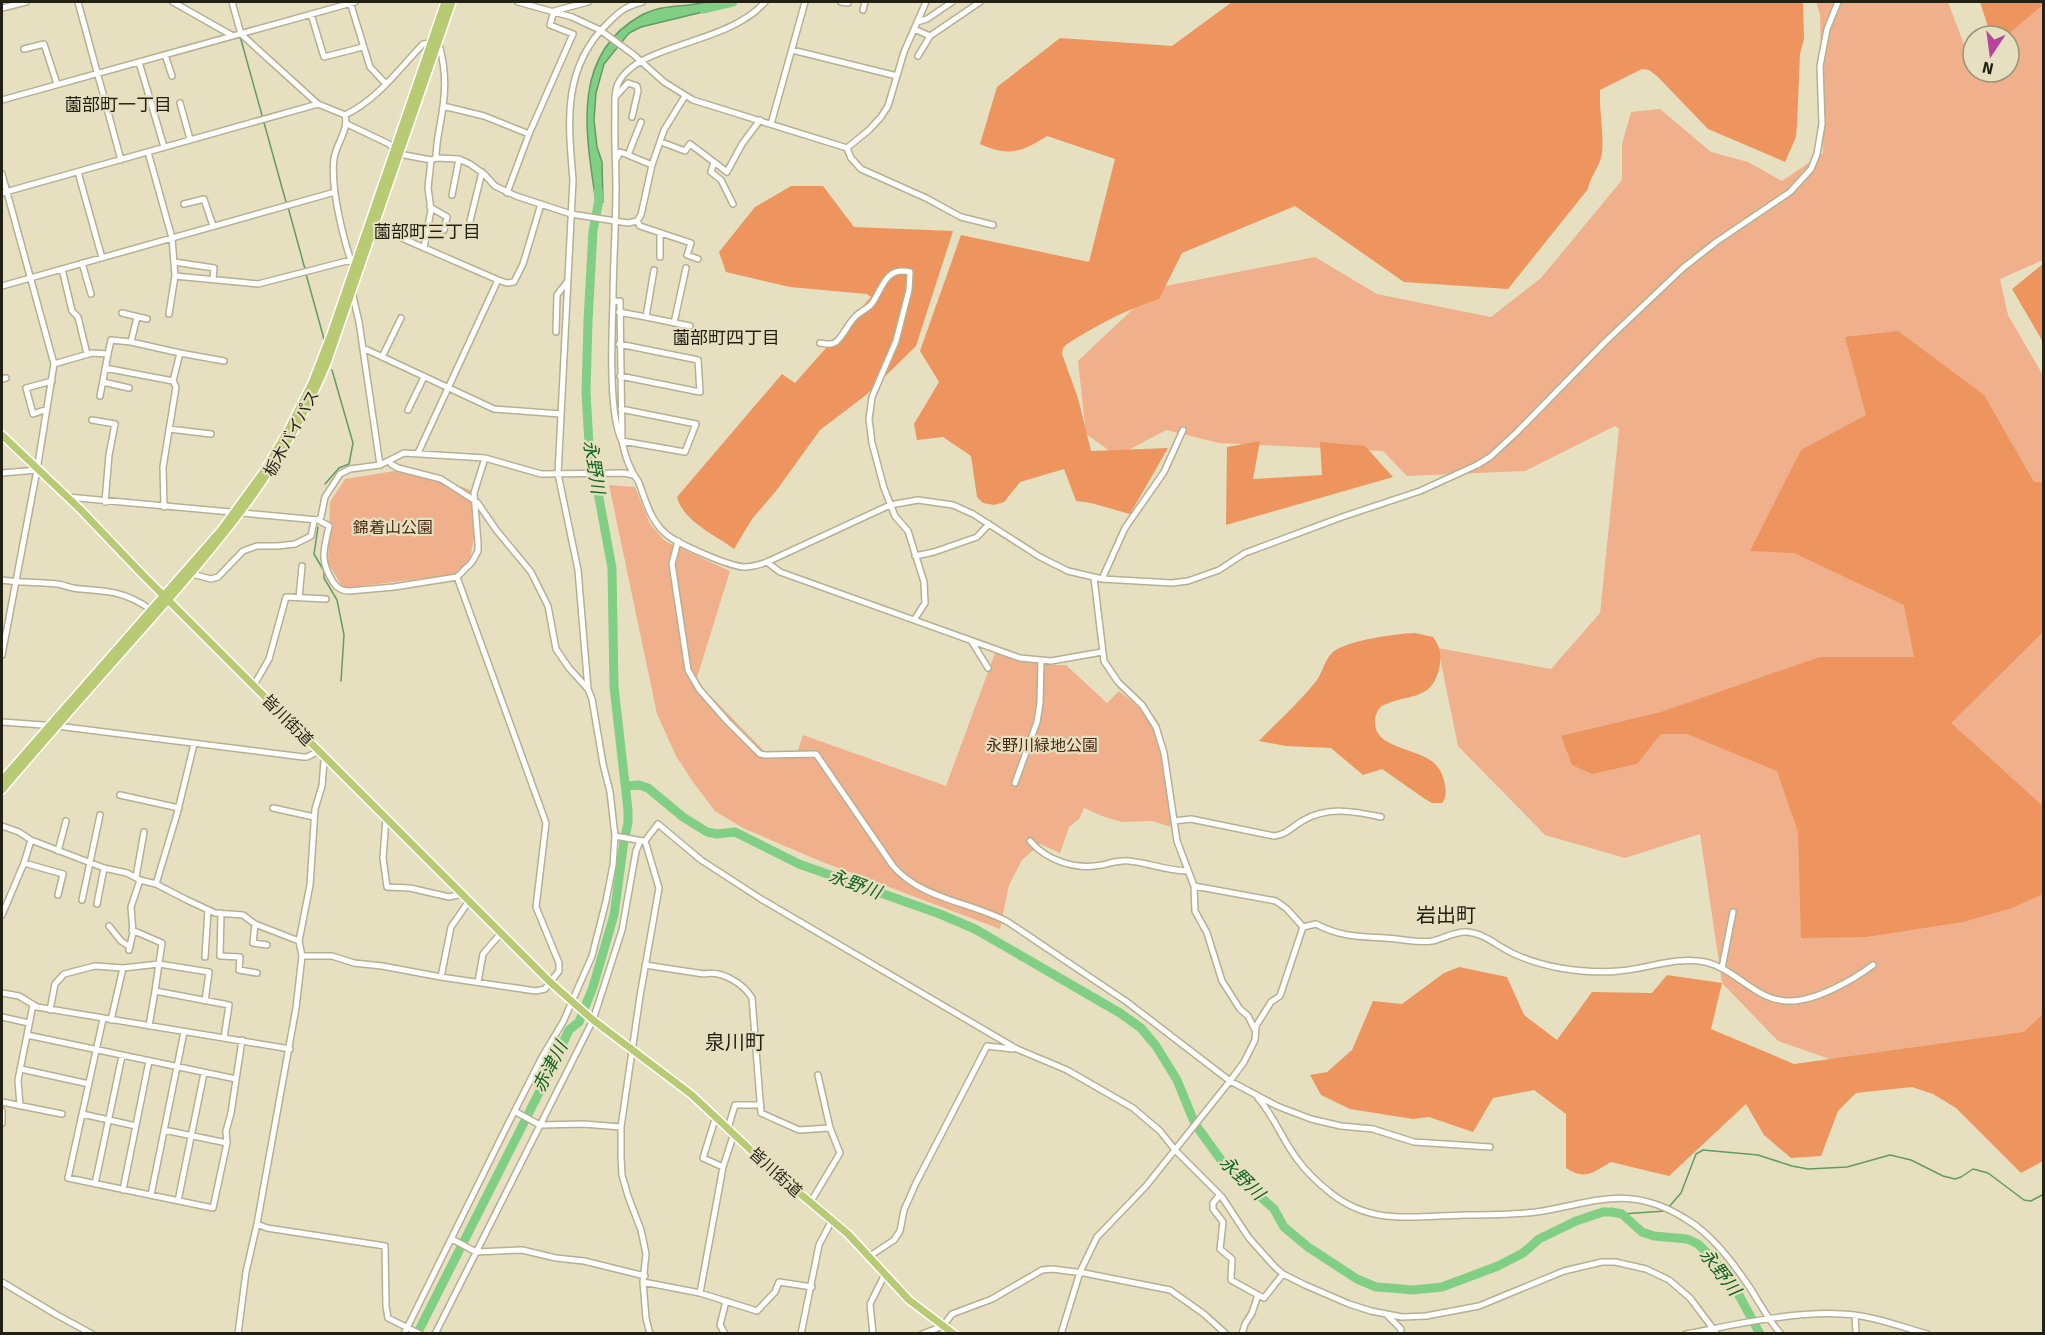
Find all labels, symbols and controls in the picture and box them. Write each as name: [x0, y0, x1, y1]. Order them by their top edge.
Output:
north arrow: [1961, 24, 2021, 84]
text: N: [1980, 57, 1996, 79]
district label: 薗部町一丁目: [64, 94, 172, 116]
district label: 薗部町三丁目: [373, 221, 481, 243]
district label: 薗部町四丁目: [672, 327, 780, 349]
street label: 栃木バイパス: [260, 387, 324, 480]
water label: 永野川: [579, 439, 609, 497]
park label: 錦着山公園: [353, 518, 433, 538]
street label: 皆川街道: [258, 691, 317, 750]
park label: 永野川緑地公園: [986, 736, 1098, 756]
water label: 永野川: [826, 864, 886, 904]
district label: 岩出町: [1416, 903, 1476, 928]
district label: 泉川町: [705, 1030, 765, 1055]
water label: 赤津川: [528, 1036, 573, 1096]
street label: 皆川街道: [745, 1144, 806, 1202]
water label: 永野川: [1215, 1151, 1271, 1206]
water label: 永野川: [1695, 1244, 1747, 1302]

